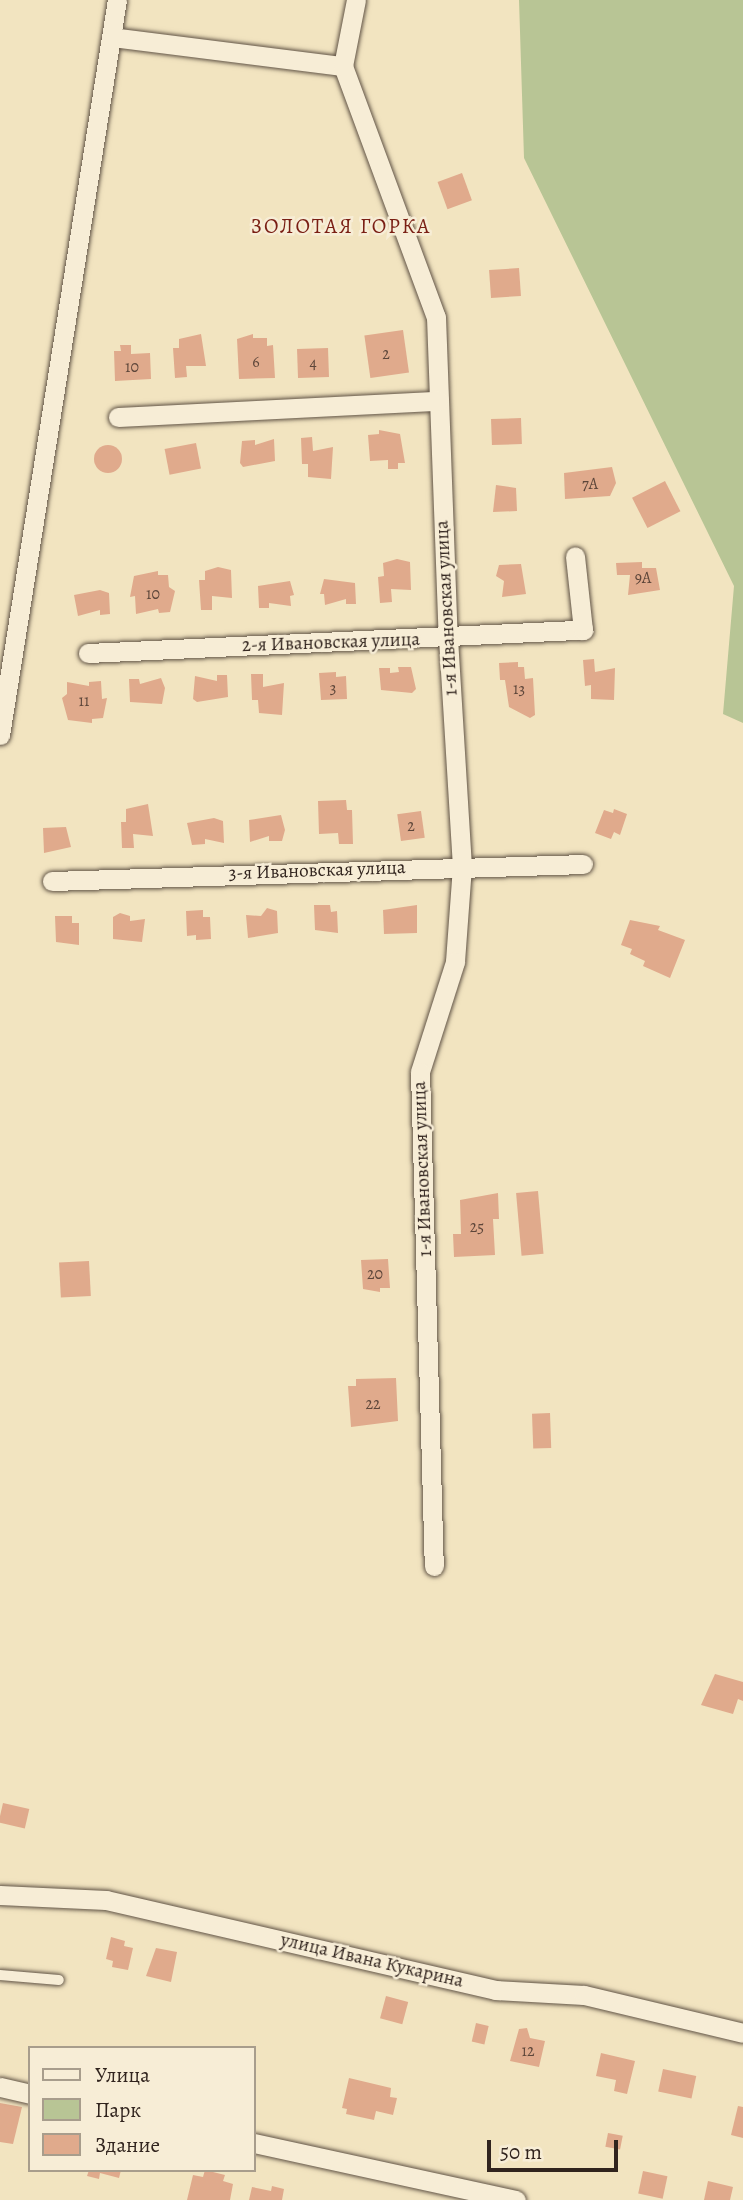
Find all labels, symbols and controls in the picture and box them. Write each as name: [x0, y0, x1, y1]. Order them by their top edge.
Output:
district label: ЗОЛОТАЯ ГОРКА: [252, 213, 430, 239]
house number: 2: [382, 344, 390, 364]
house number: 6: [252, 352, 260, 372]
house number: 4: [309, 353, 317, 373]
house number: 10: [125, 357, 139, 377]
house number: 7А: [582, 474, 598, 494]
street label: 1-я Ивановская улица: [431, 520, 463, 696]
house number: 9А: [635, 568, 651, 588]
house number: 10: [146, 584, 160, 604]
street label: 2-я Ивановская улица: [241, 628, 421, 658]
house number: 3: [330, 678, 336, 698]
house number: 13: [513, 679, 525, 699]
house number: 11: [79, 691, 89, 711]
house number: 2: [407, 816, 415, 836]
street label: 3-я Ивановская улица: [228, 857, 406, 885]
street label: 1-я Ивановская улица: [409, 1081, 437, 1257]
house number: 25: [470, 1217, 484, 1237]
house number: 20: [367, 1264, 383, 1284]
house number: 22: [365, 1394, 381, 1414]
street label: улица Ивана Кукарина: [278, 1929, 466, 1993]
house number: 12: [521, 2041, 535, 2061]
legend: [28, 2046, 256, 2172]
text: Улица: [95, 2061, 150, 2089]
text: Парк: [95, 2096, 141, 2124]
scale bar: [491, 2126, 622, 2170]
text: Здание: [95, 2131, 160, 2159]
text: 50 m: [500, 2138, 542, 2166]

